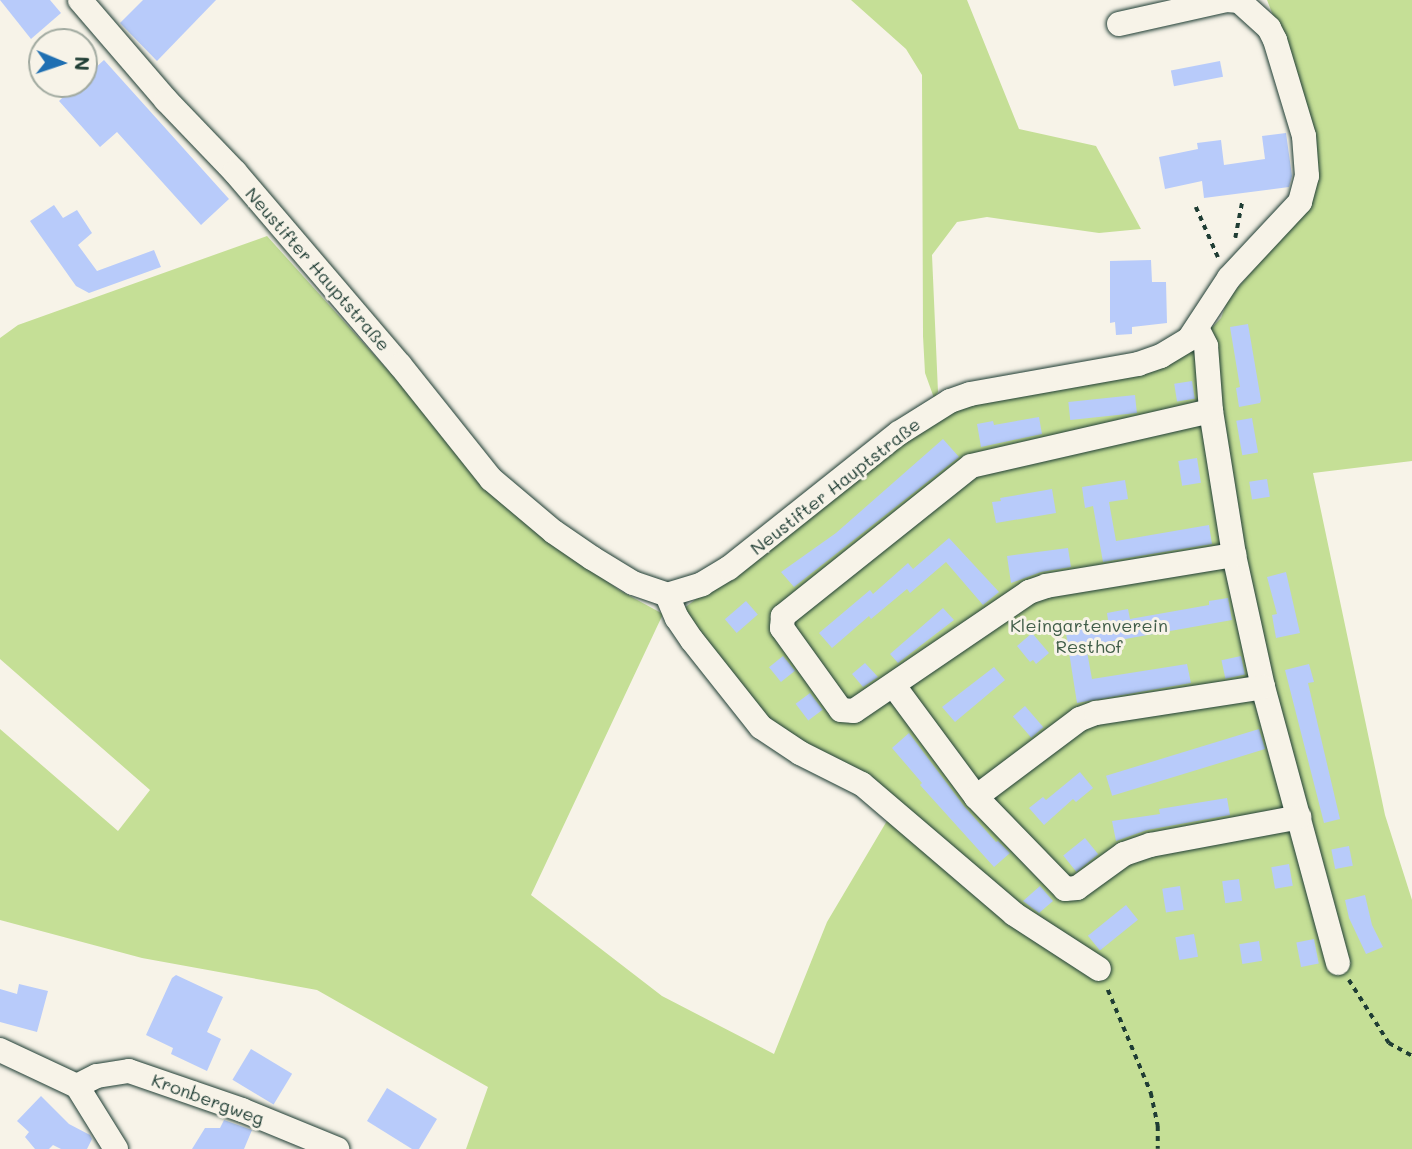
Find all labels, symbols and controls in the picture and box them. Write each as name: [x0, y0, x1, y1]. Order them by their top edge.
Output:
north arrow: [28, 28, 98, 98]
text: N: [70, 56, 95, 71]
street label: Neustifter Hauptstraße: [241, 183, 395, 355]
street label: Neustifter Hauptstraße: [746, 413, 924, 559]
park label: Kleingartenverein Resthof: [1010, 615, 1168, 658]
street label: Kronbergweg: [149, 1069, 267, 1129]

